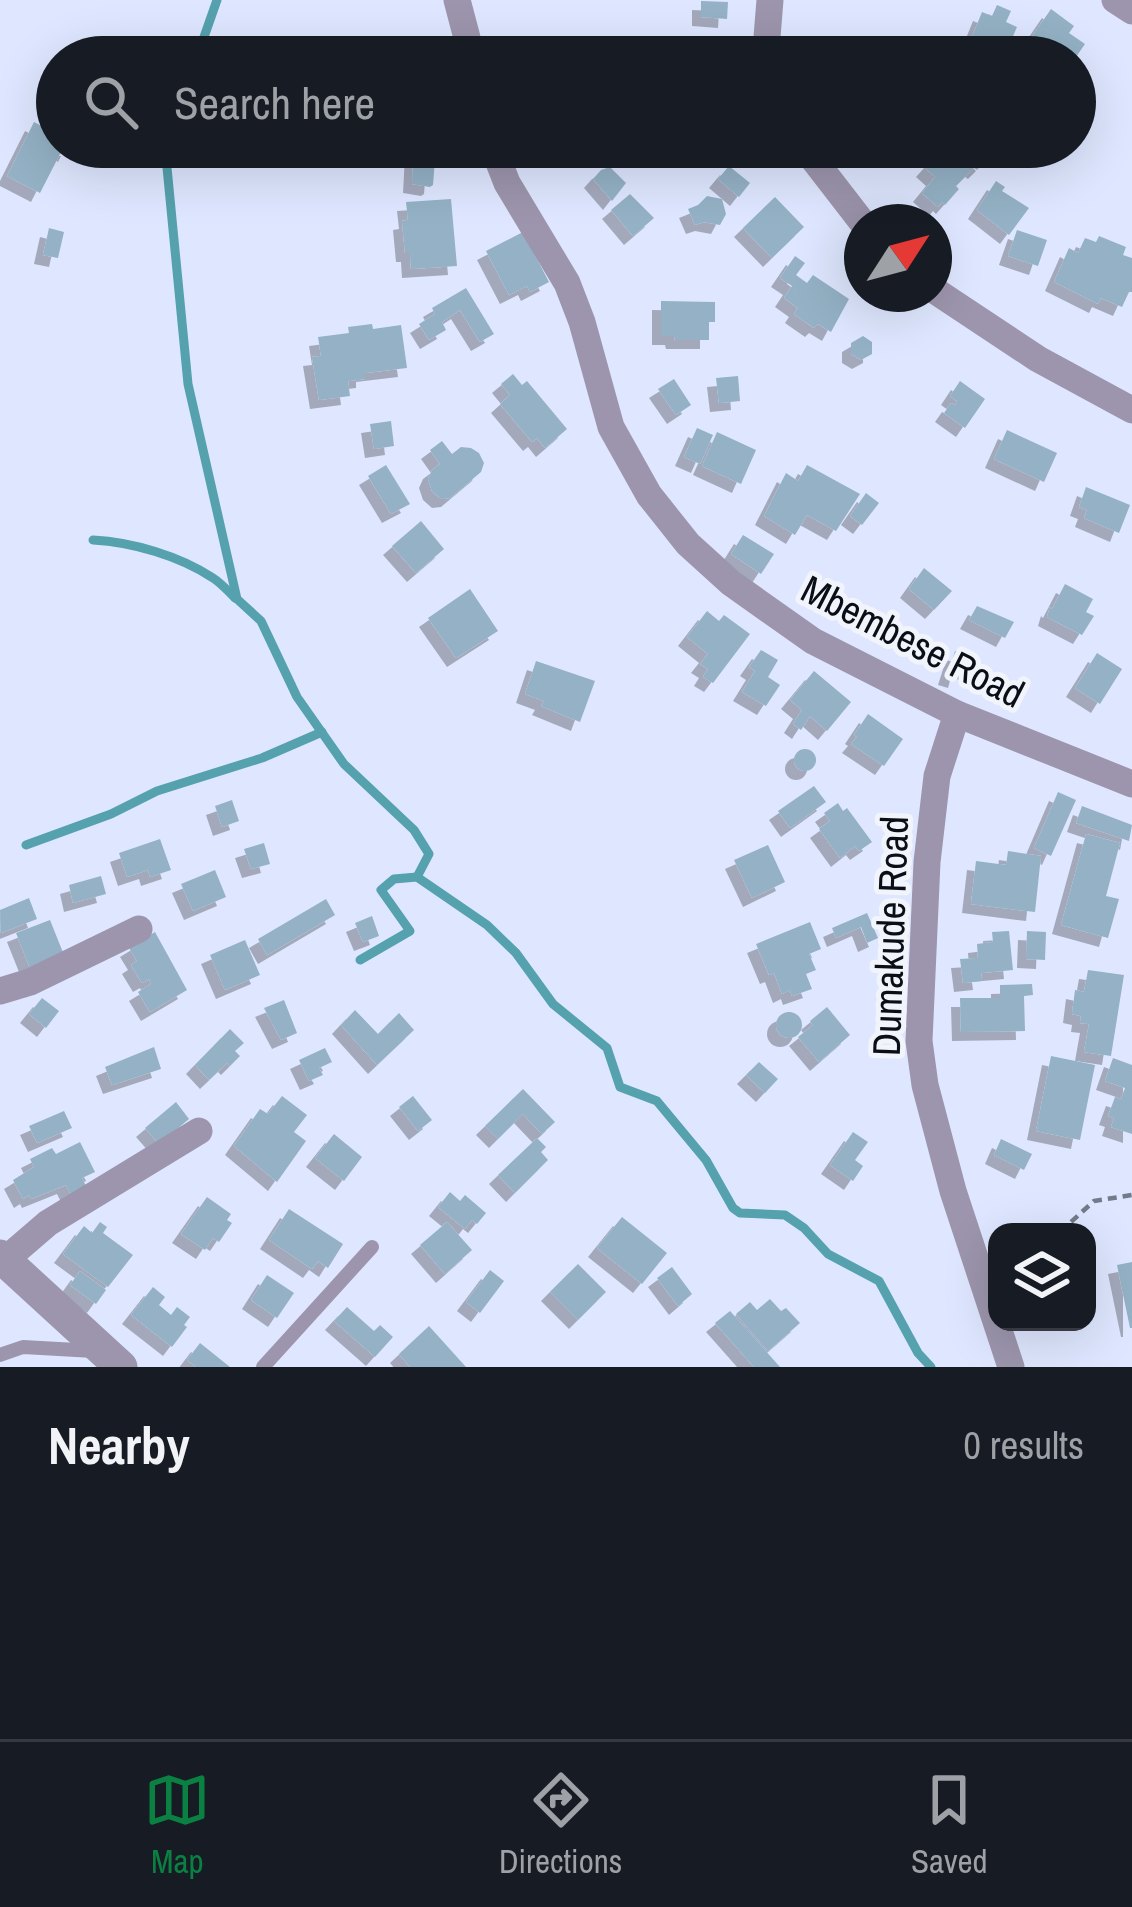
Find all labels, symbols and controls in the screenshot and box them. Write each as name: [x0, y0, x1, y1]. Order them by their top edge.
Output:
search box: [36, 36, 1096, 168]
icon: search: [78, 69, 144, 135]
text: Search here: [174, 72, 375, 133]
north arrow: [844, 204, 952, 312]
street label: Mbembese Road: [793, 563, 1033, 719]
street label: Dumakude Road: [860, 815, 920, 1057]
map controls: [988, 1223, 1096, 1331]
button: layers: [988, 1223, 1096, 1331]
text: Nearby: [48, 1411, 190, 1480]
text: 0 results: [963, 1419, 1084, 1471]
tab: Map: [144, 1767, 210, 1883]
tab: Directions: [499, 1767, 622, 1883]
tab: Saved: [911, 1767, 988, 1883]

